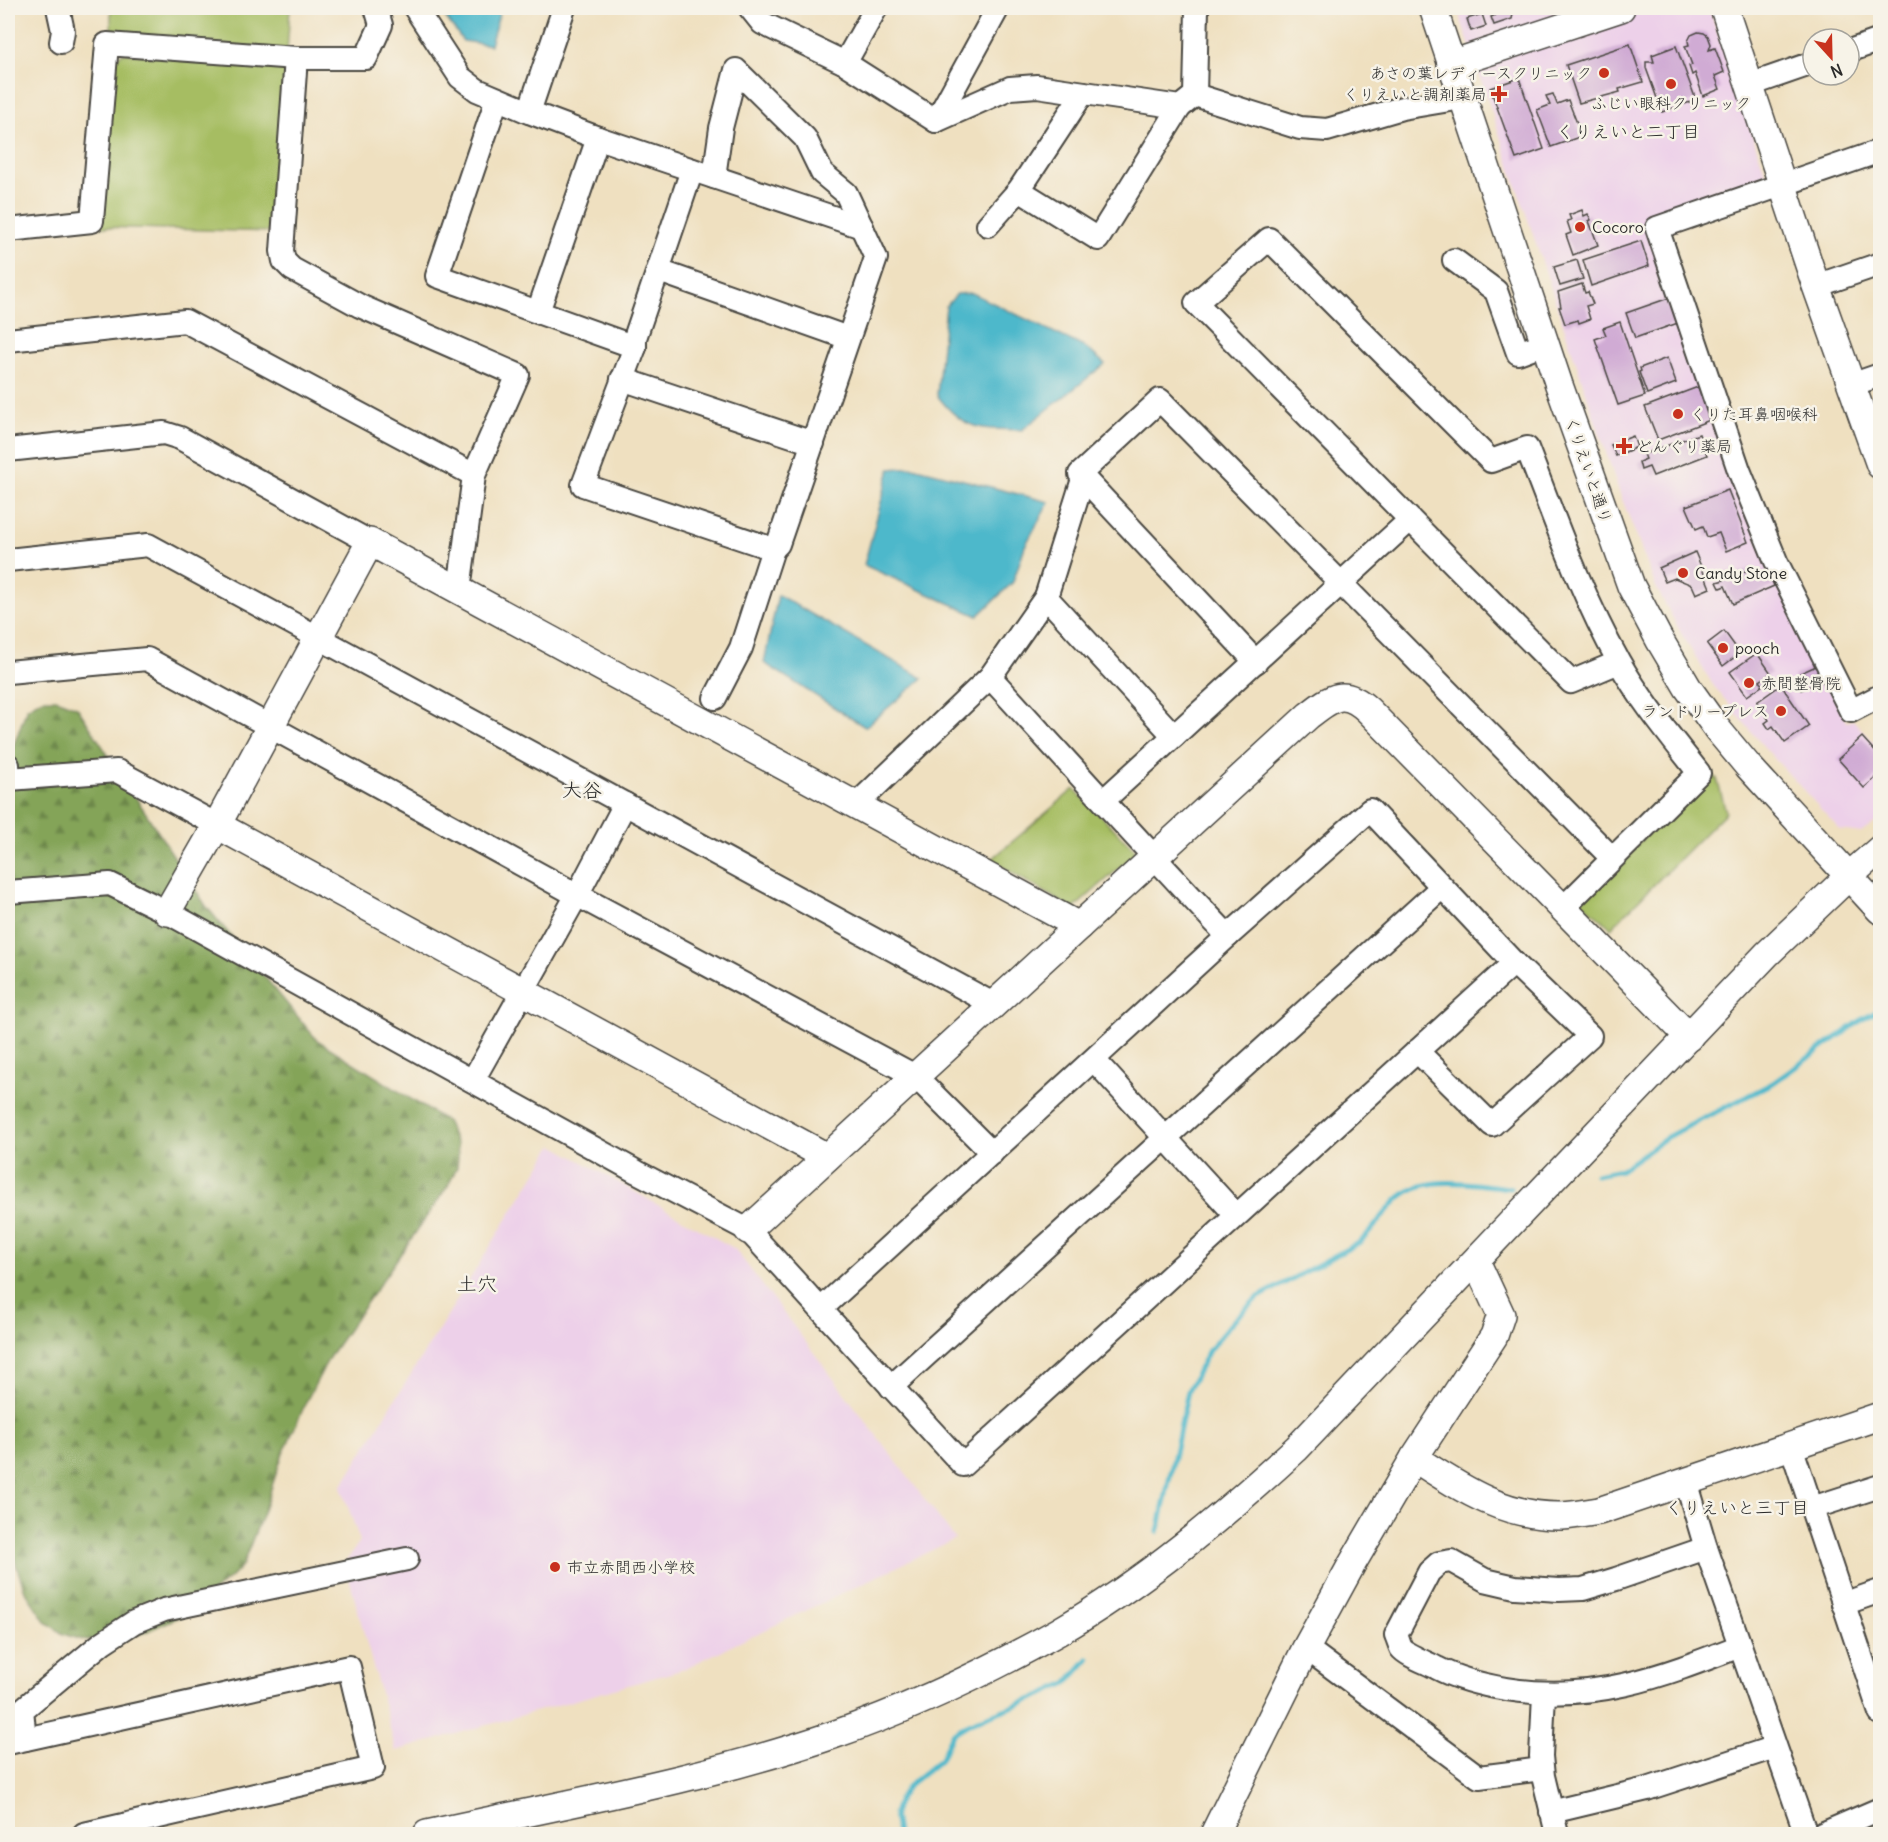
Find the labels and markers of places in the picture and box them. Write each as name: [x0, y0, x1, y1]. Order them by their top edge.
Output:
place label: あさの葉レディースクリニック: [1370, 63, 1592, 83]
marker: あさの葉レディースクリニック: [1597, 66, 1611, 80]
marker: ふじい眼科クリニック: [1664, 77, 1678, 91]
place label: くりえいと調剤薬局: [1343, 84, 1487, 104]
marker: くりえいと調剤薬局: [1492, 87, 1506, 101]
place label: ふじい眼科クリニック: [1591, 93, 1751, 113]
place label: Cocoro: [1592, 217, 1644, 237]
marker: Cocoro: [1573, 220, 1587, 234]
place label: くりた耳鼻咽喉科: [1690, 404, 1818, 424]
marker: くりた耳鼻咽喉科: [1671, 407, 1685, 421]
place label: どんぐり薬局: [1636, 436, 1732, 456]
marker: どんぐり薬局: [1617, 439, 1631, 453]
place label: Candy Stone: [1695, 563, 1787, 583]
marker: Candy Stone: [1676, 566, 1690, 580]
place label: pooch: [1735, 638, 1779, 658]
marker: pooch: [1716, 641, 1730, 655]
place label: 赤間整骨院: [1761, 673, 1841, 693]
marker: 赤間整骨院: [1742, 676, 1756, 690]
place label: ランドリープレス: [1642, 701, 1769, 721]
marker: ランドリープレス: [1774, 704, 1788, 718]
place label: 市立赤間西小学校: [567, 1557, 695, 1577]
marker: 市立赤間西小学校: [548, 1560, 562, 1574]

